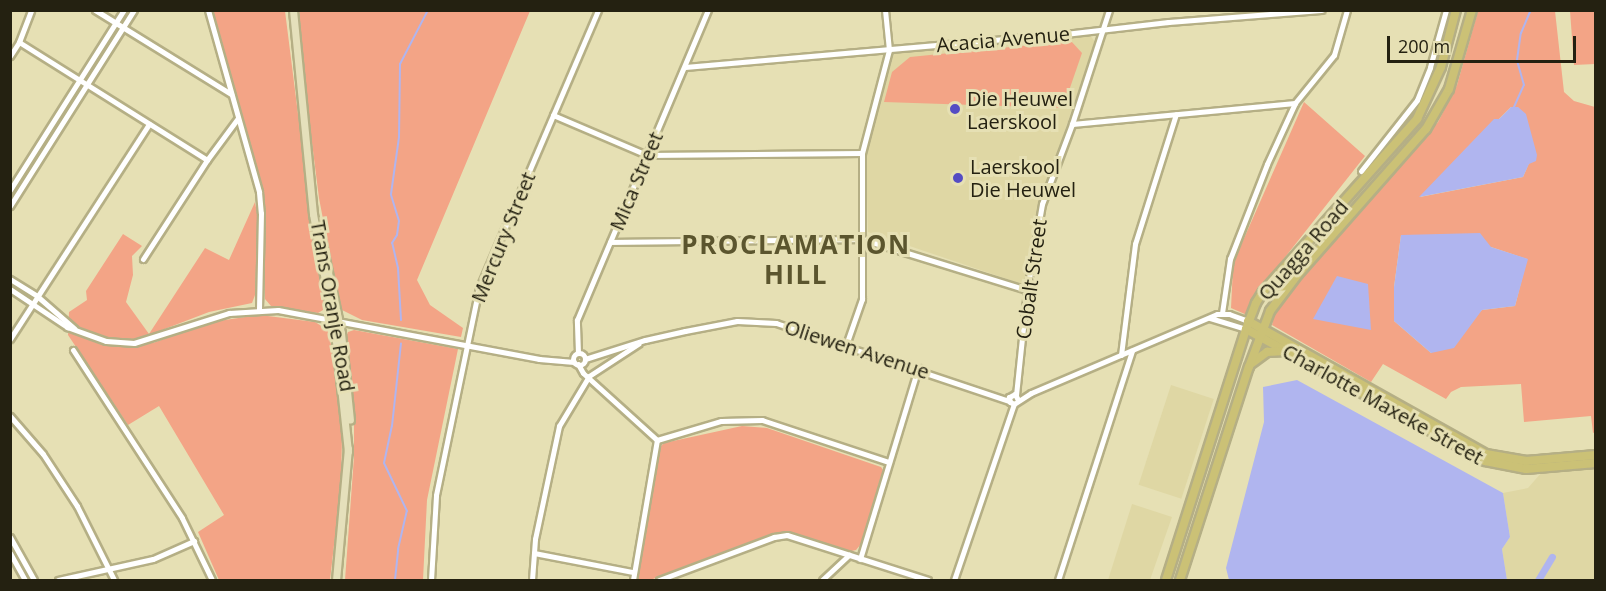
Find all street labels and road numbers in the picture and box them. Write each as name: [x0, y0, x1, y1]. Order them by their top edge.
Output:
street label: Acacia Avenue: [935, 21, 1071, 57]
street label: Mica Street: [604, 128, 668, 234]
street label: Mercury Street: [466, 168, 540, 306]
street label: Quagga Road: [1253, 195, 1353, 305]
street label: Cobalt Street: [1011, 217, 1051, 341]
street label: Trans Oranje Road: [306, 218, 360, 394]
street label: Oliewen Avenue: [782, 314, 932, 384]
street label: Charlotte Maxeke Street: [1279, 339, 1487, 469]

